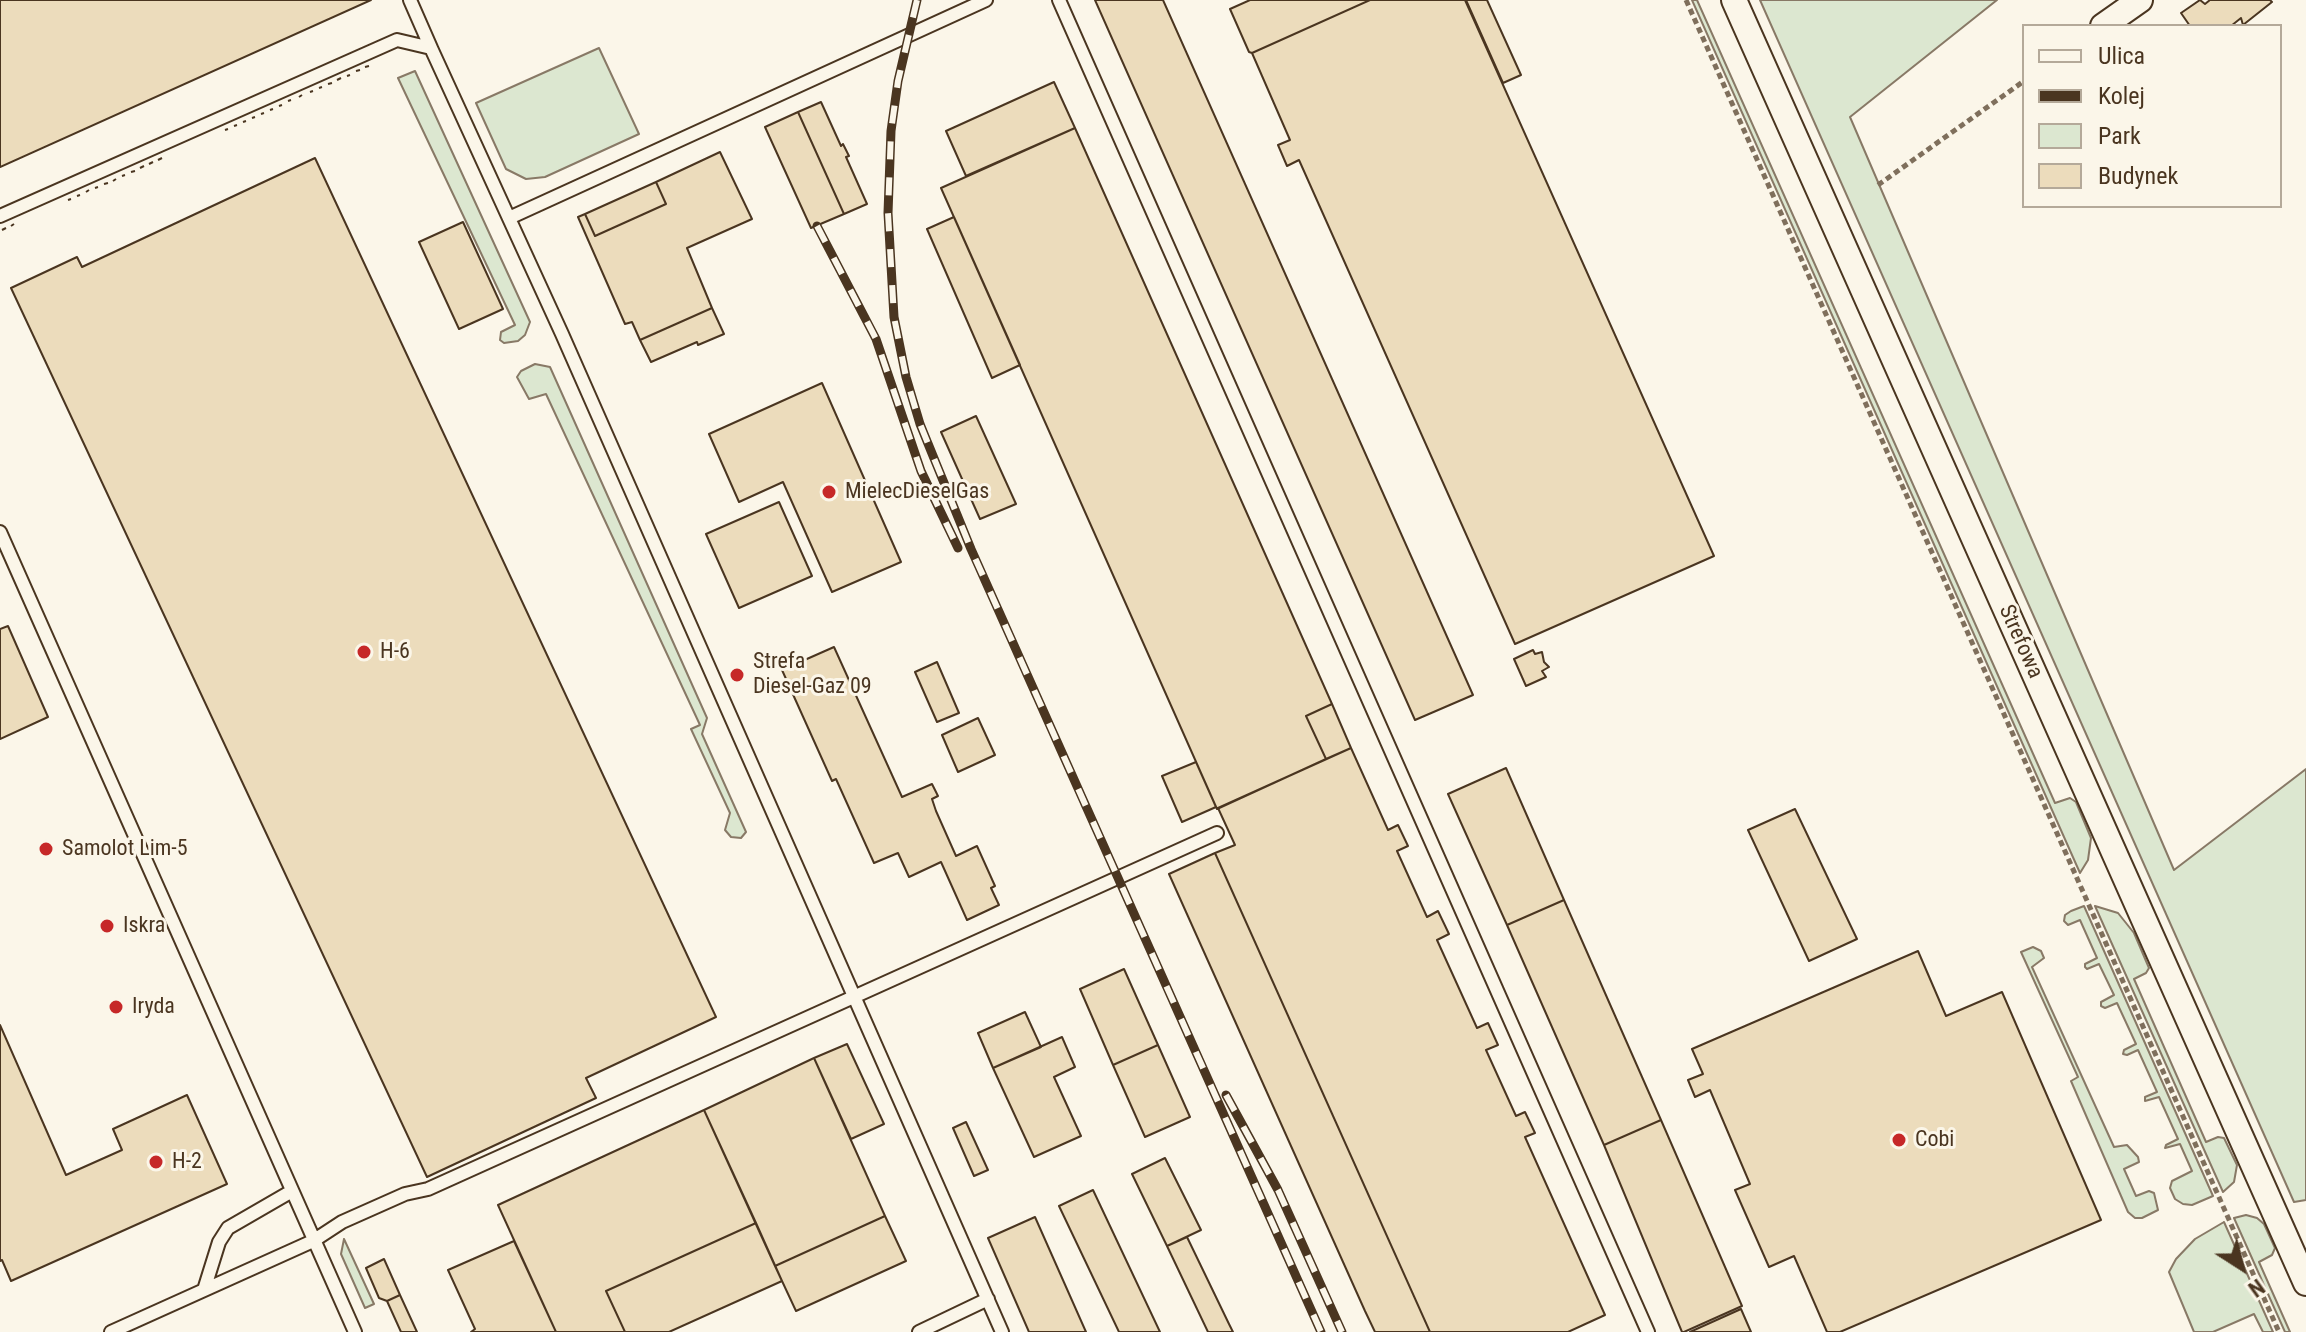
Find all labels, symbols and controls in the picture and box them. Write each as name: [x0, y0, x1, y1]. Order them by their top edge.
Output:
legend: [2022, 24, 2282, 208]
text: Ulica: [2098, 42, 2145, 70]
text: Kolej: [2098, 82, 2145, 110]
text: Park: [2098, 122, 2141, 150]
text: Budynek: [2098, 162, 2178, 190]
place label: MielecDieselGas: [845, 479, 989, 505]
marker: MielecDieselGas: [820, 483, 838, 501]
street label: Strefowa: [1992, 601, 2048, 683]
place label: H-6: [380, 639, 410, 665]
marker: H-6: [355, 643, 373, 661]
place label: Strefa Diesel-Gaz 09: [753, 649, 872, 700]
marker: Strefa Diesel-Gaz 09: [728, 666, 746, 684]
place label: Samolot Lim-5: [62, 836, 188, 862]
marker: Samolot Lim-5: [37, 840, 55, 858]
place label: Iskra: [123, 913, 165, 939]
marker: Iskra: [98, 917, 116, 935]
place label: Iryda: [132, 994, 175, 1020]
marker: Iryda: [107, 998, 125, 1016]
place label: Cobi: [1915, 1127, 1954, 1153]
marker: Cobi: [1890, 1131, 1908, 1149]
place label: H-2: [172, 1149, 202, 1175]
marker: H-2: [147, 1153, 165, 1171]
north arrow: [2202, 1228, 2282, 1308]
text: N: [2244, 1274, 2269, 1302]

